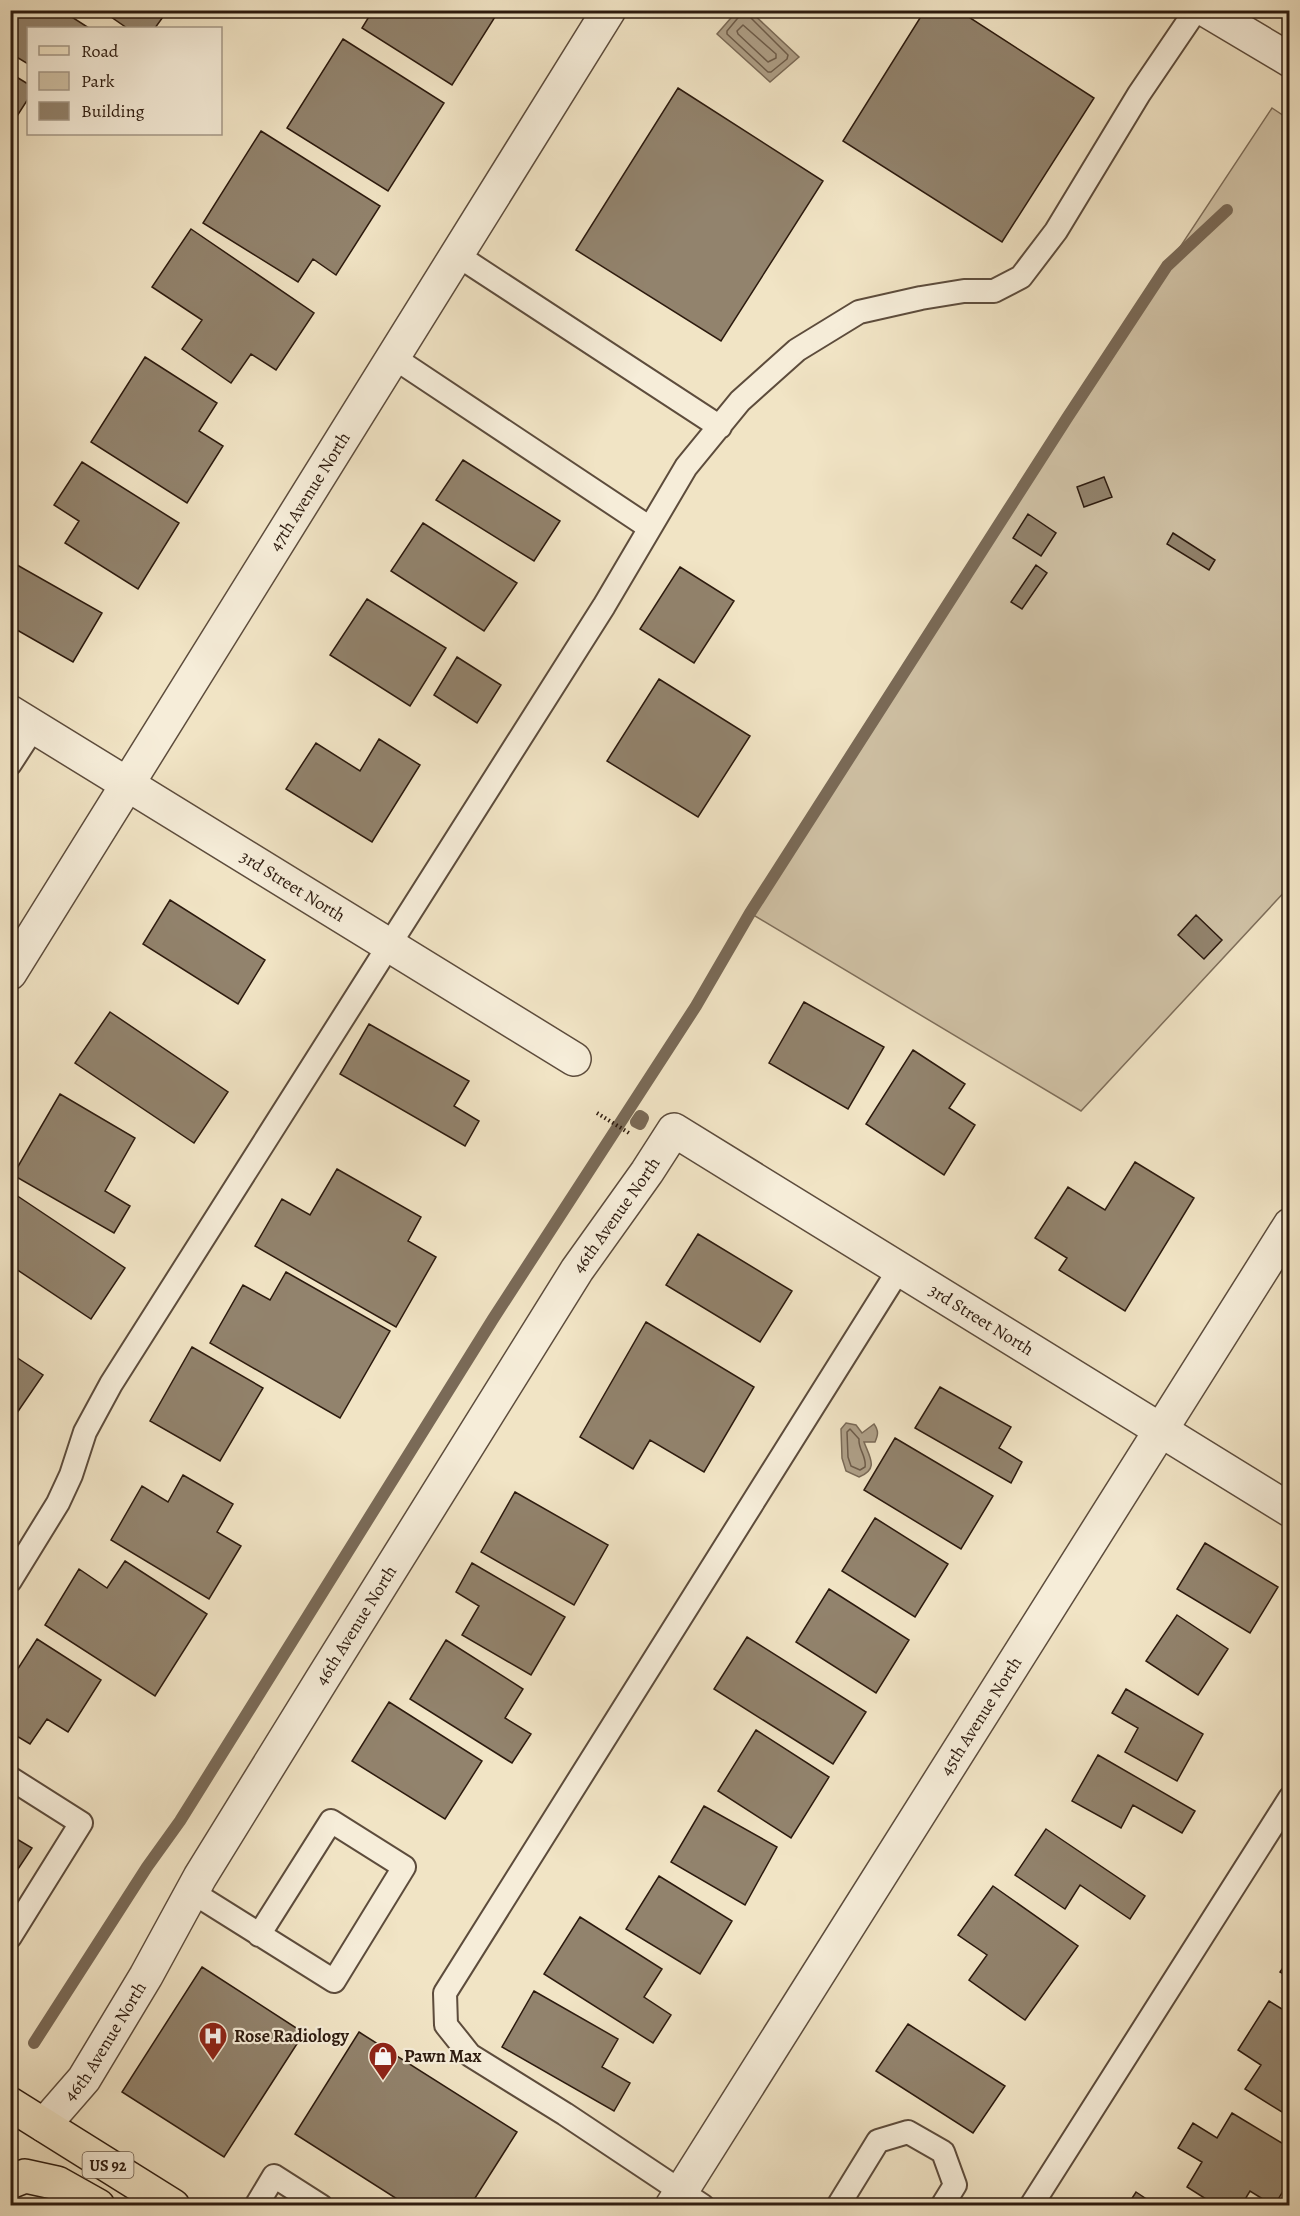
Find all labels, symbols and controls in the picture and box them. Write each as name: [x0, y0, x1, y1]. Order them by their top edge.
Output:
legend: [27, 27, 222, 135]
text: Road: [81, 39, 119, 63]
text: Park: [81, 69, 115, 93]
text: Building: [81, 99, 145, 123]
street label: 47th Avenue North: [263, 427, 356, 556]
street label: 3rd Street North: [236, 844, 350, 928]
street label: 46th Avenue North: [567, 1152, 666, 1278]
street label: 3rd Street North: [924, 1278, 1039, 1361]
street label: 46th Avenue North: [309, 1560, 402, 1690]
street label: 45th Avenue North: [934, 1652, 1027, 1780]
street label: 46th Avenue North: [58, 1977, 152, 2106]
hospital icon: Rose Radiology: [197, 2020, 229, 2062]
place label: Rose Radiology: [234, 2024, 350, 2048]
shop icon: Pawn Max: [367, 2040, 399, 2082]
place label: Pawn Max: [404, 2044, 482, 2068]
road number: US 92: [82, 2152, 134, 2178]

